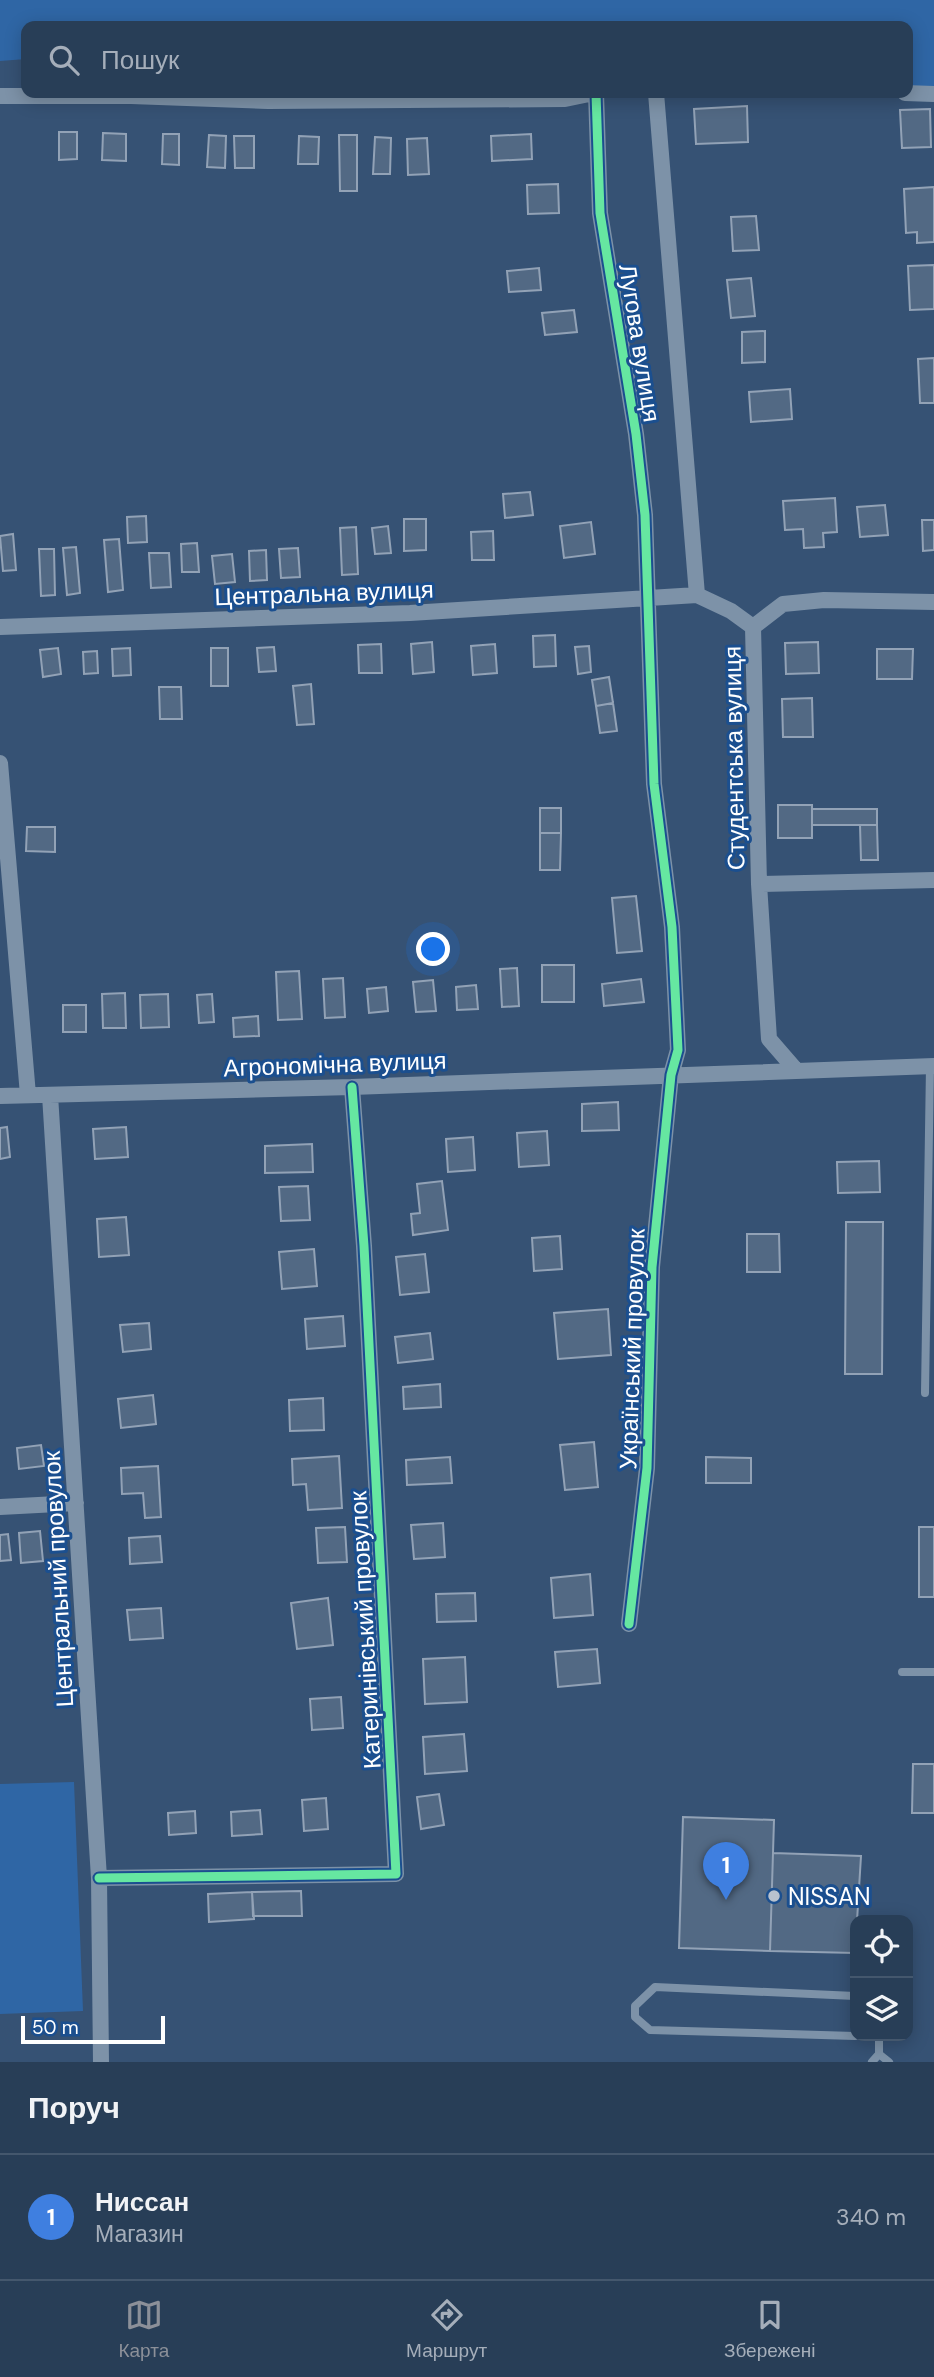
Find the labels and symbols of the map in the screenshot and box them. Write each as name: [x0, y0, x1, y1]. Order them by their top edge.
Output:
street label: Лугова вулиця: [612, 262, 668, 424]
street label: Центральна вулиця: [214, 574, 434, 612]
street label: Студентська вулиця: [717, 646, 751, 870]
your location: [416, 932, 450, 966]
street label: Агрономічна вулиця: [223, 1045, 447, 1083]
street label: Український провулок: [612, 1228, 652, 1470]
street label: Центральний провулок: [36, 1450, 80, 1708]
street label: Катеринівський провулок: [342, 1490, 388, 1770]
pin: 1: [703, 1842, 749, 1900]
place label: NISSAN: [788, 1881, 871, 1912]
marker: NISSAN: [766, 1888, 782, 1904]
scale bar: [21, 2013, 164, 2045]

